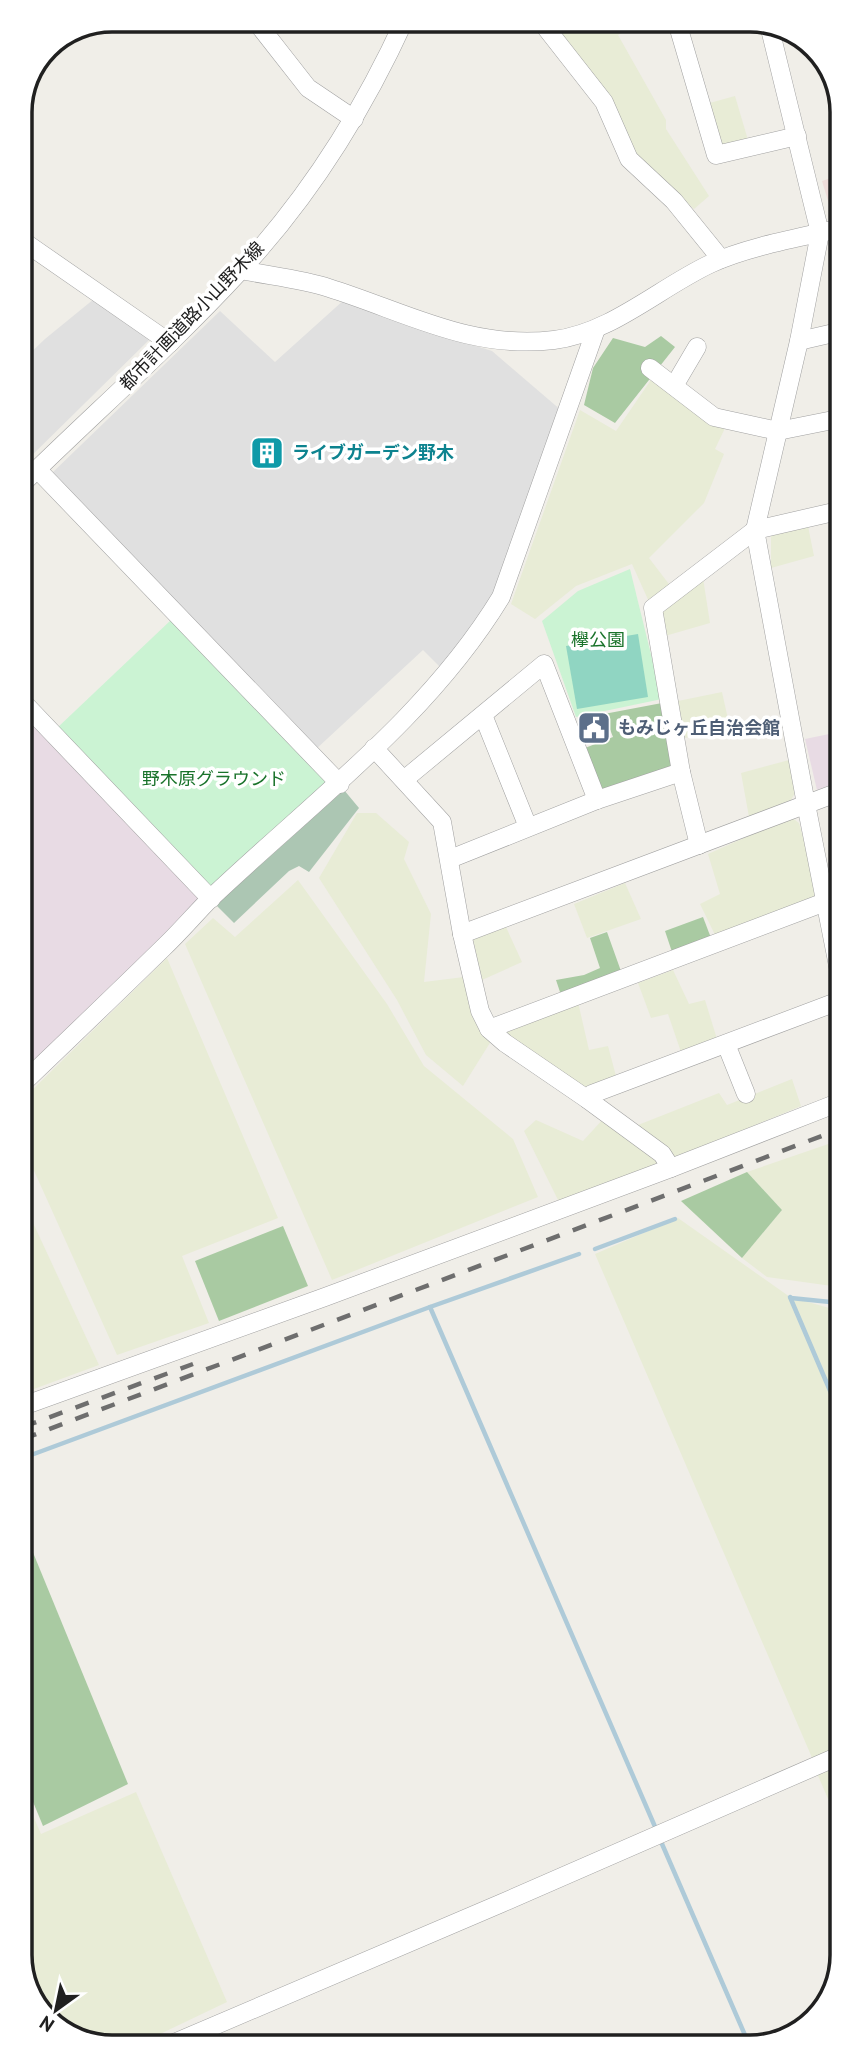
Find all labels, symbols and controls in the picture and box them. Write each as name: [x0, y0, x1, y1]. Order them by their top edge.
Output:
street label: 都市計画道路小山野木線: [115, 236, 269, 395]
building icon: ライブガーデン野木: [248, 434, 286, 472]
place label: ライブガーデン野木: [292, 441, 454, 464]
park label: 欅公園: [571, 628, 625, 651]
public building icon: もみじヶ丘自治会館: [575, 709, 613, 747]
place label: もみじヶ丘自治会館: [618, 716, 780, 739]
park label: 野木原グラウンド: [142, 767, 286, 790]
north arrow: [21, 1975, 91, 2045]
text: N: [35, 2011, 59, 2038]

